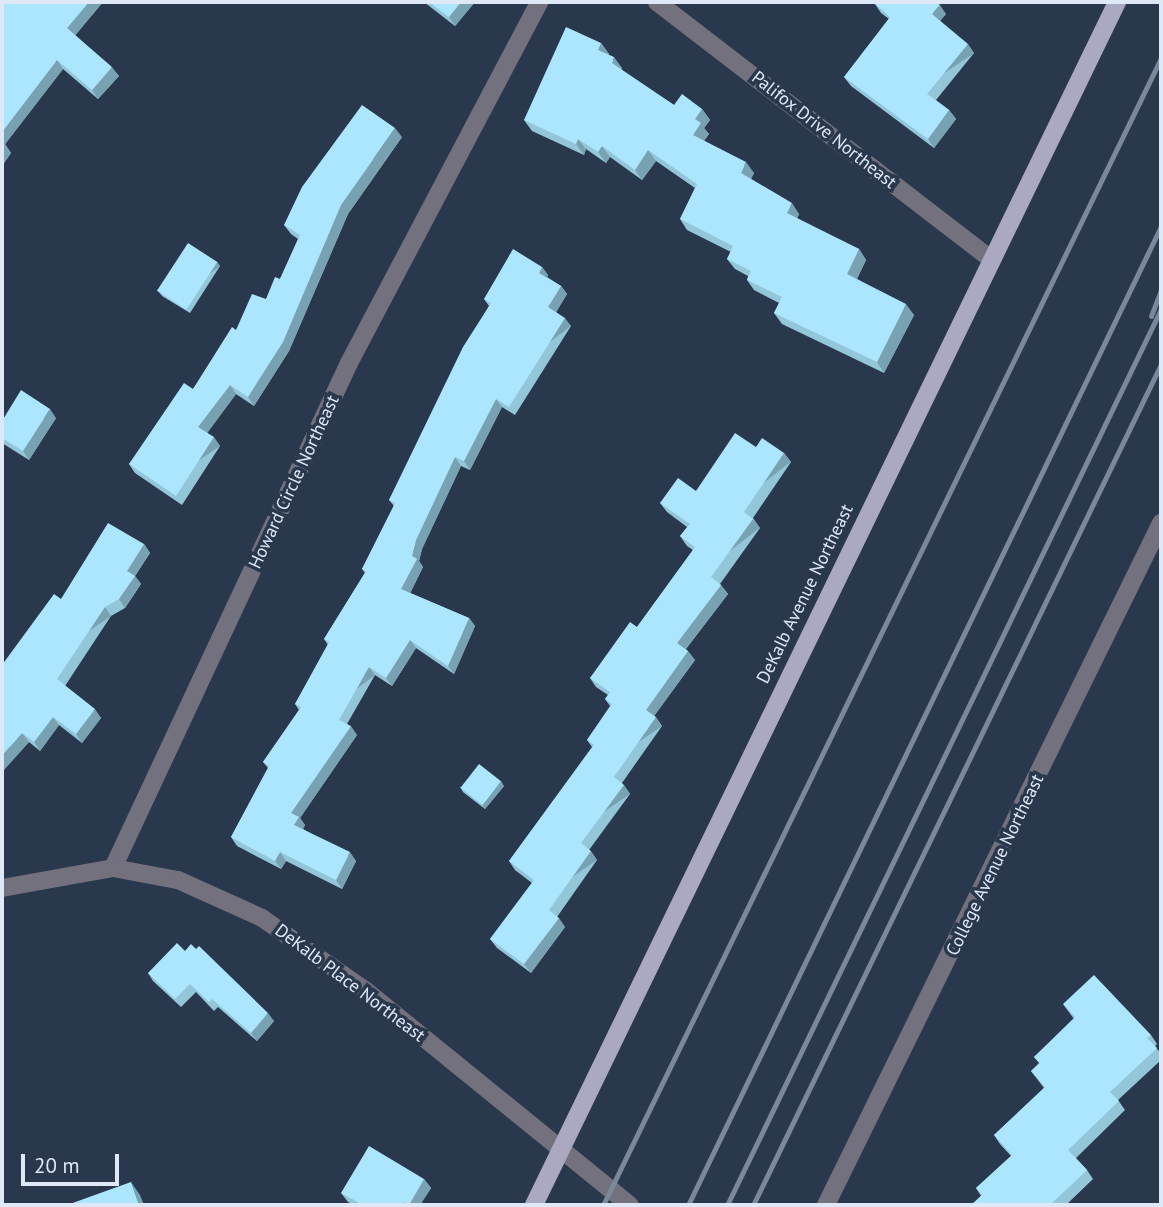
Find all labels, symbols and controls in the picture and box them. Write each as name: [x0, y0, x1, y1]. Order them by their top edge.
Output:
street label: Palifox Drive Northeast: [747, 67, 901, 193]
street label: Howard Circle Northeast: [244, 392, 344, 572]
street label: DeKalb Avenue Northeast: [752, 501, 858, 687]
street label: College Avenue Northeast: [942, 771, 1048, 959]
street label: DeKalb Place Northeast: [271, 920, 429, 1046]
scale bar: [24, 1140, 122, 1184]
text: 20 m: [34, 1152, 80, 1179]

